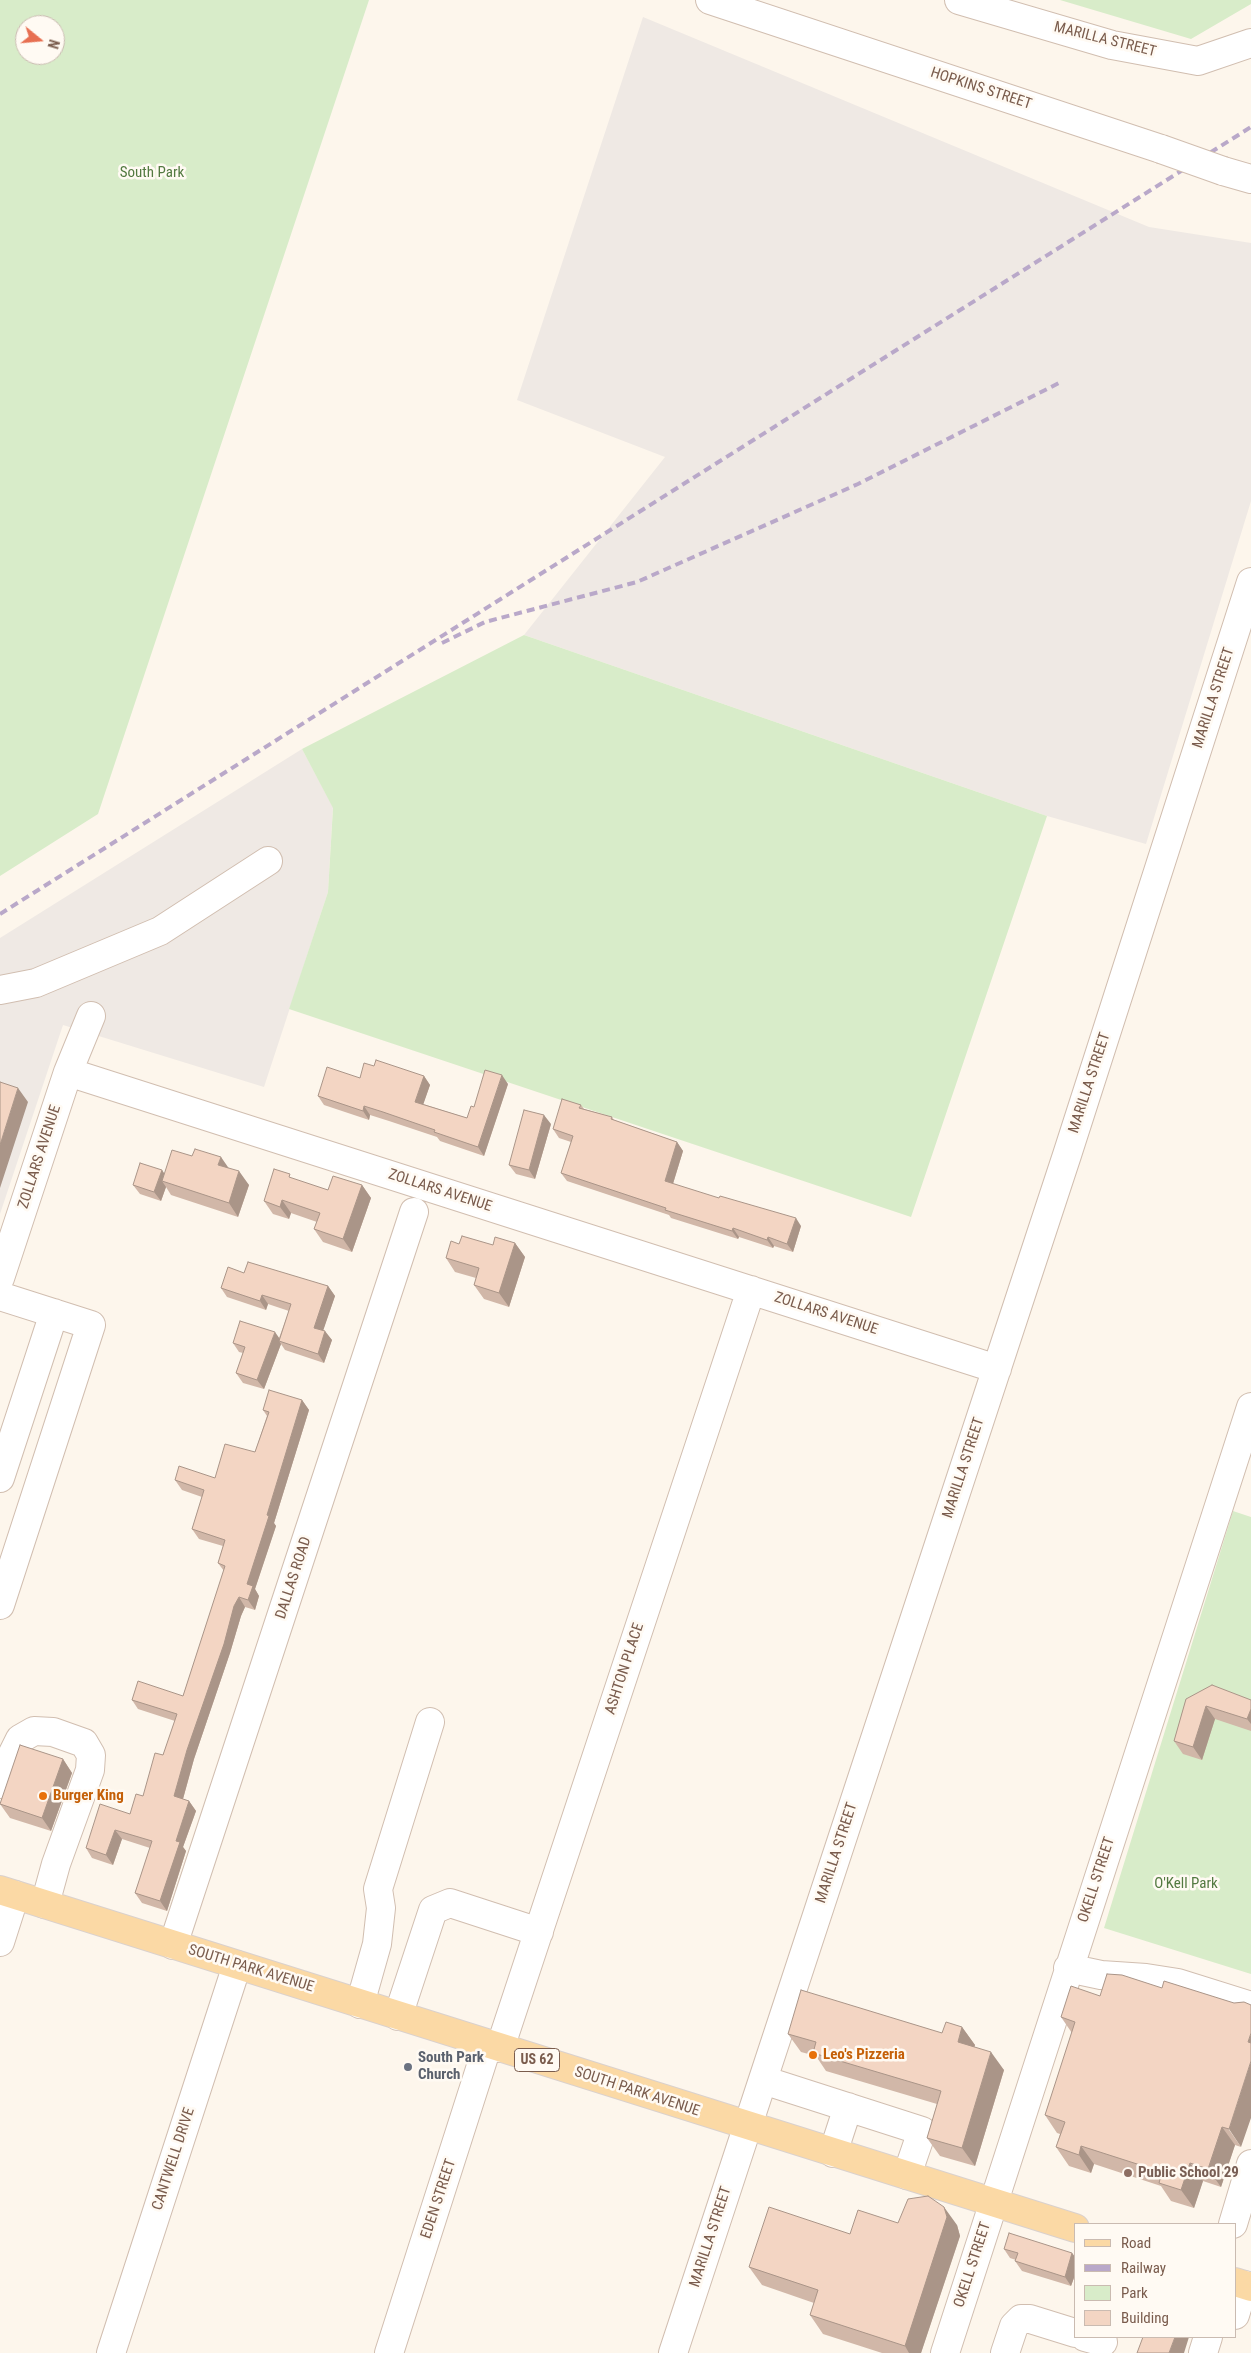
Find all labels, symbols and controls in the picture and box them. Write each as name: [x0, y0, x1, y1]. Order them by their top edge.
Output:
north arrow: [15, 15, 65, 65]
street label: MARILLA STREET: [1052, 19, 1158, 61]
text: N: [44, 38, 62, 51]
street label: HOPKINS STREET: [928, 64, 1034, 114]
park label: South Park: [120, 164, 184, 182]
street label: MARILLA STREET: [1189, 645, 1239, 751]
street label: MARILLA STREET: [1065, 1030, 1115, 1136]
street label: ZOLLARS AVENUE: [15, 1103, 65, 1211]
street label: ZOLLARS AVENUE: [386, 1166, 494, 1216]
street label: ZOLLARS AVENUE: [772, 1289, 880, 1339]
street label: MARILLA STREET: [939, 1415, 989, 1521]
street label: DALLAS ROAD: [272, 1535, 316, 1621]
street label: ASHTON PLACE: [602, 1621, 648, 1717]
place label: Burger King: [53, 1787, 124, 1805]
marker: Burger King: [37, 1790, 49, 1802]
street label: MARILLA STREET: [812, 1800, 862, 1906]
street label: OKELL STREET: [1075, 1835, 1119, 1925]
park label: O'Kell Park: [1154, 1875, 1218, 1893]
street label: SOUTH PARK AVENUE: [186, 1941, 316, 1997]
place label: Leo's Pizzeria: [823, 2046, 905, 2064]
road number: US 62: [514, 2048, 560, 2072]
place label: South Park Church: [418, 2049, 484, 2084]
marker: Leo's Pizzeria: [807, 2049, 819, 2061]
marker: South Park Church: [402, 2061, 414, 2073]
street label: SOUTH PARK AVENUE: [572, 2063, 702, 2121]
street label: CANTWELL DRIVE: [149, 2105, 199, 2213]
street label: EDEN STREET: [418, 2157, 460, 2241]
place label: Public School 29: [1138, 2164, 1239, 2182]
marker: Public School 29: [1122, 2167, 1134, 2179]
street label: MARILLA STREET: [686, 2184, 736, 2290]
street label: OKELL STREET: [951, 2220, 995, 2310]
legend: [1074, 2223, 1236, 2338]
text: Road: [1121, 2234, 1151, 2252]
text: Railway: [1121, 2259, 1166, 2277]
text: Park: [1121, 2284, 1148, 2302]
text: Building: [1121, 2309, 1169, 2327]

